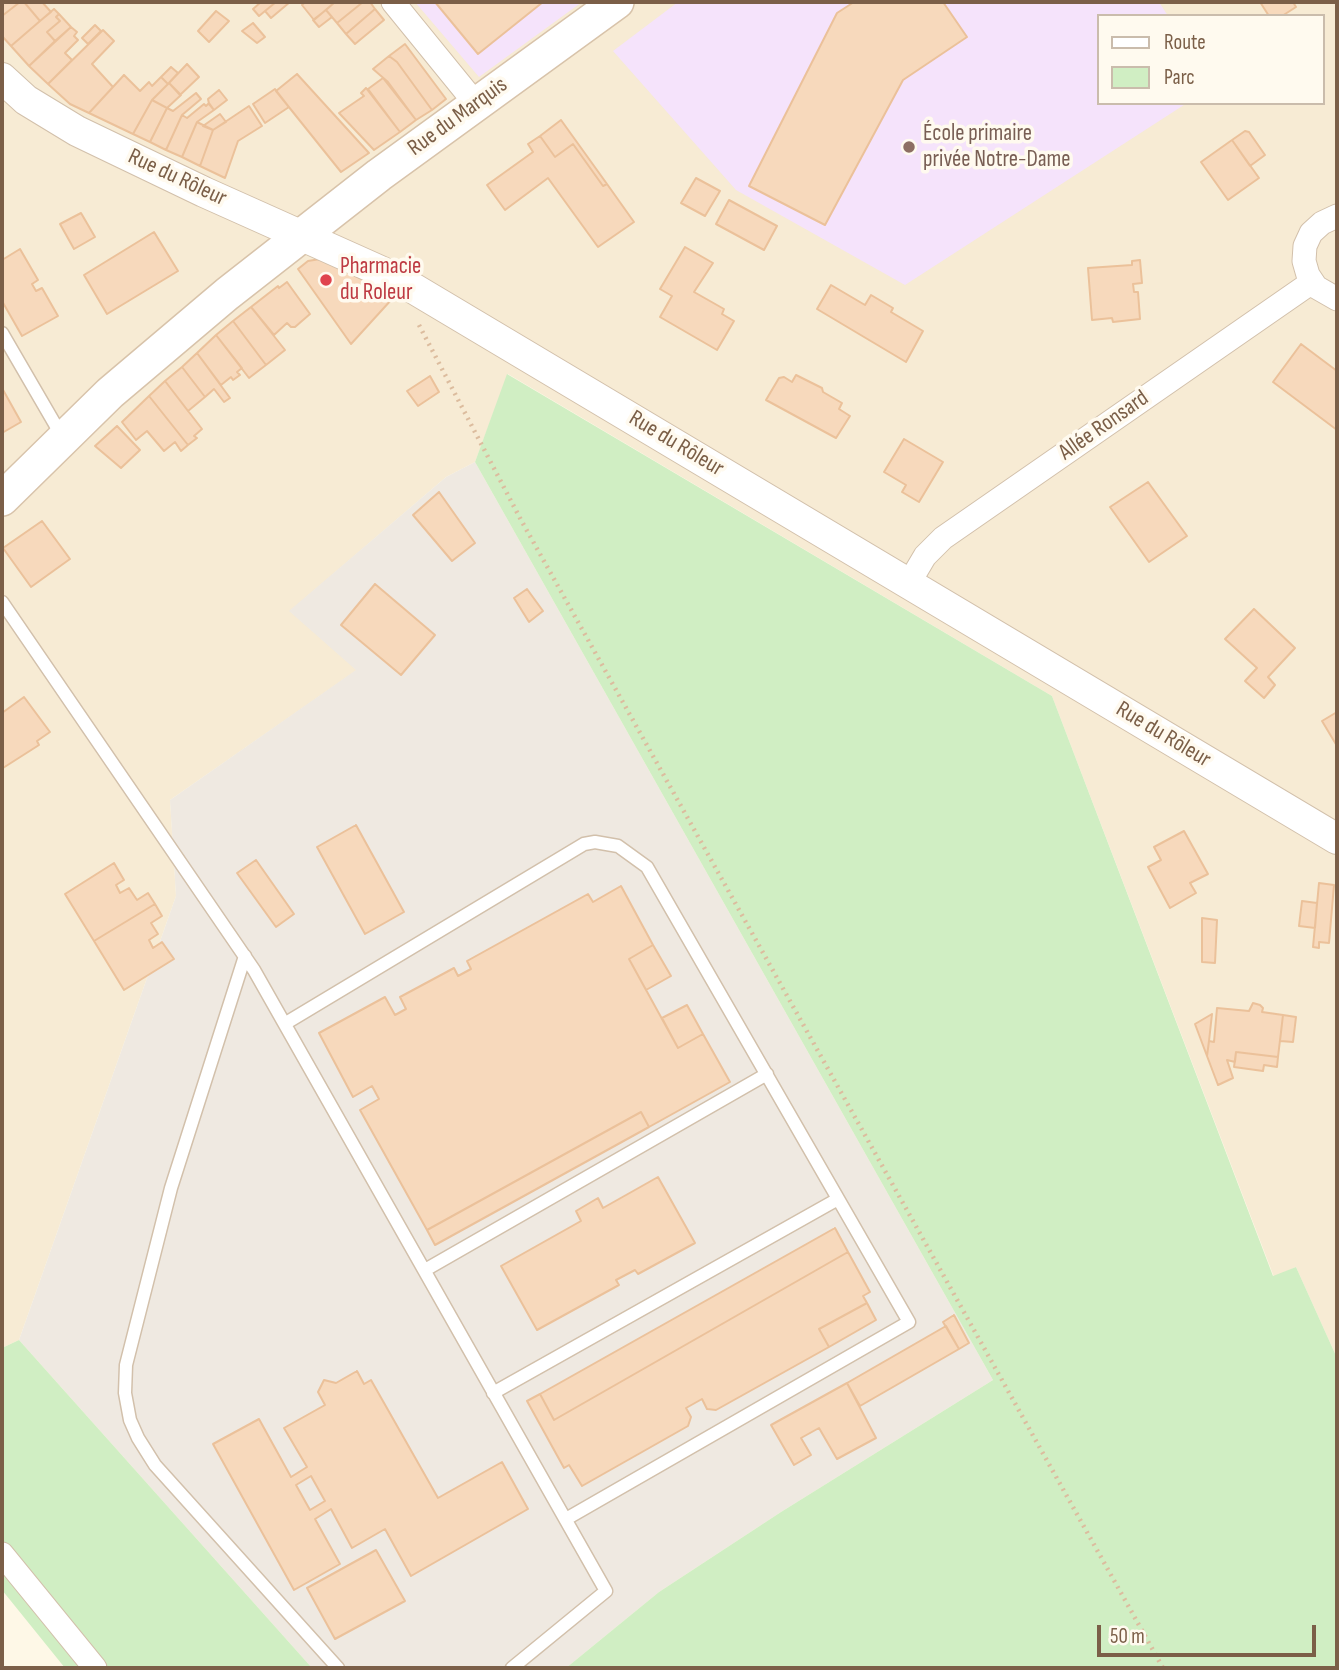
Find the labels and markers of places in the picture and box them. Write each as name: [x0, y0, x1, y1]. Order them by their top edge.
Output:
place label: École primaire privée Notre-Dame: [923, 120, 1071, 174]
marker: École primaire privée Notre-Dame: [901, 139, 917, 155]
place label: Pharmacie du Roleur: [340, 253, 421, 307]
marker: Pharmacie du Roleur: [318, 272, 334, 288]

